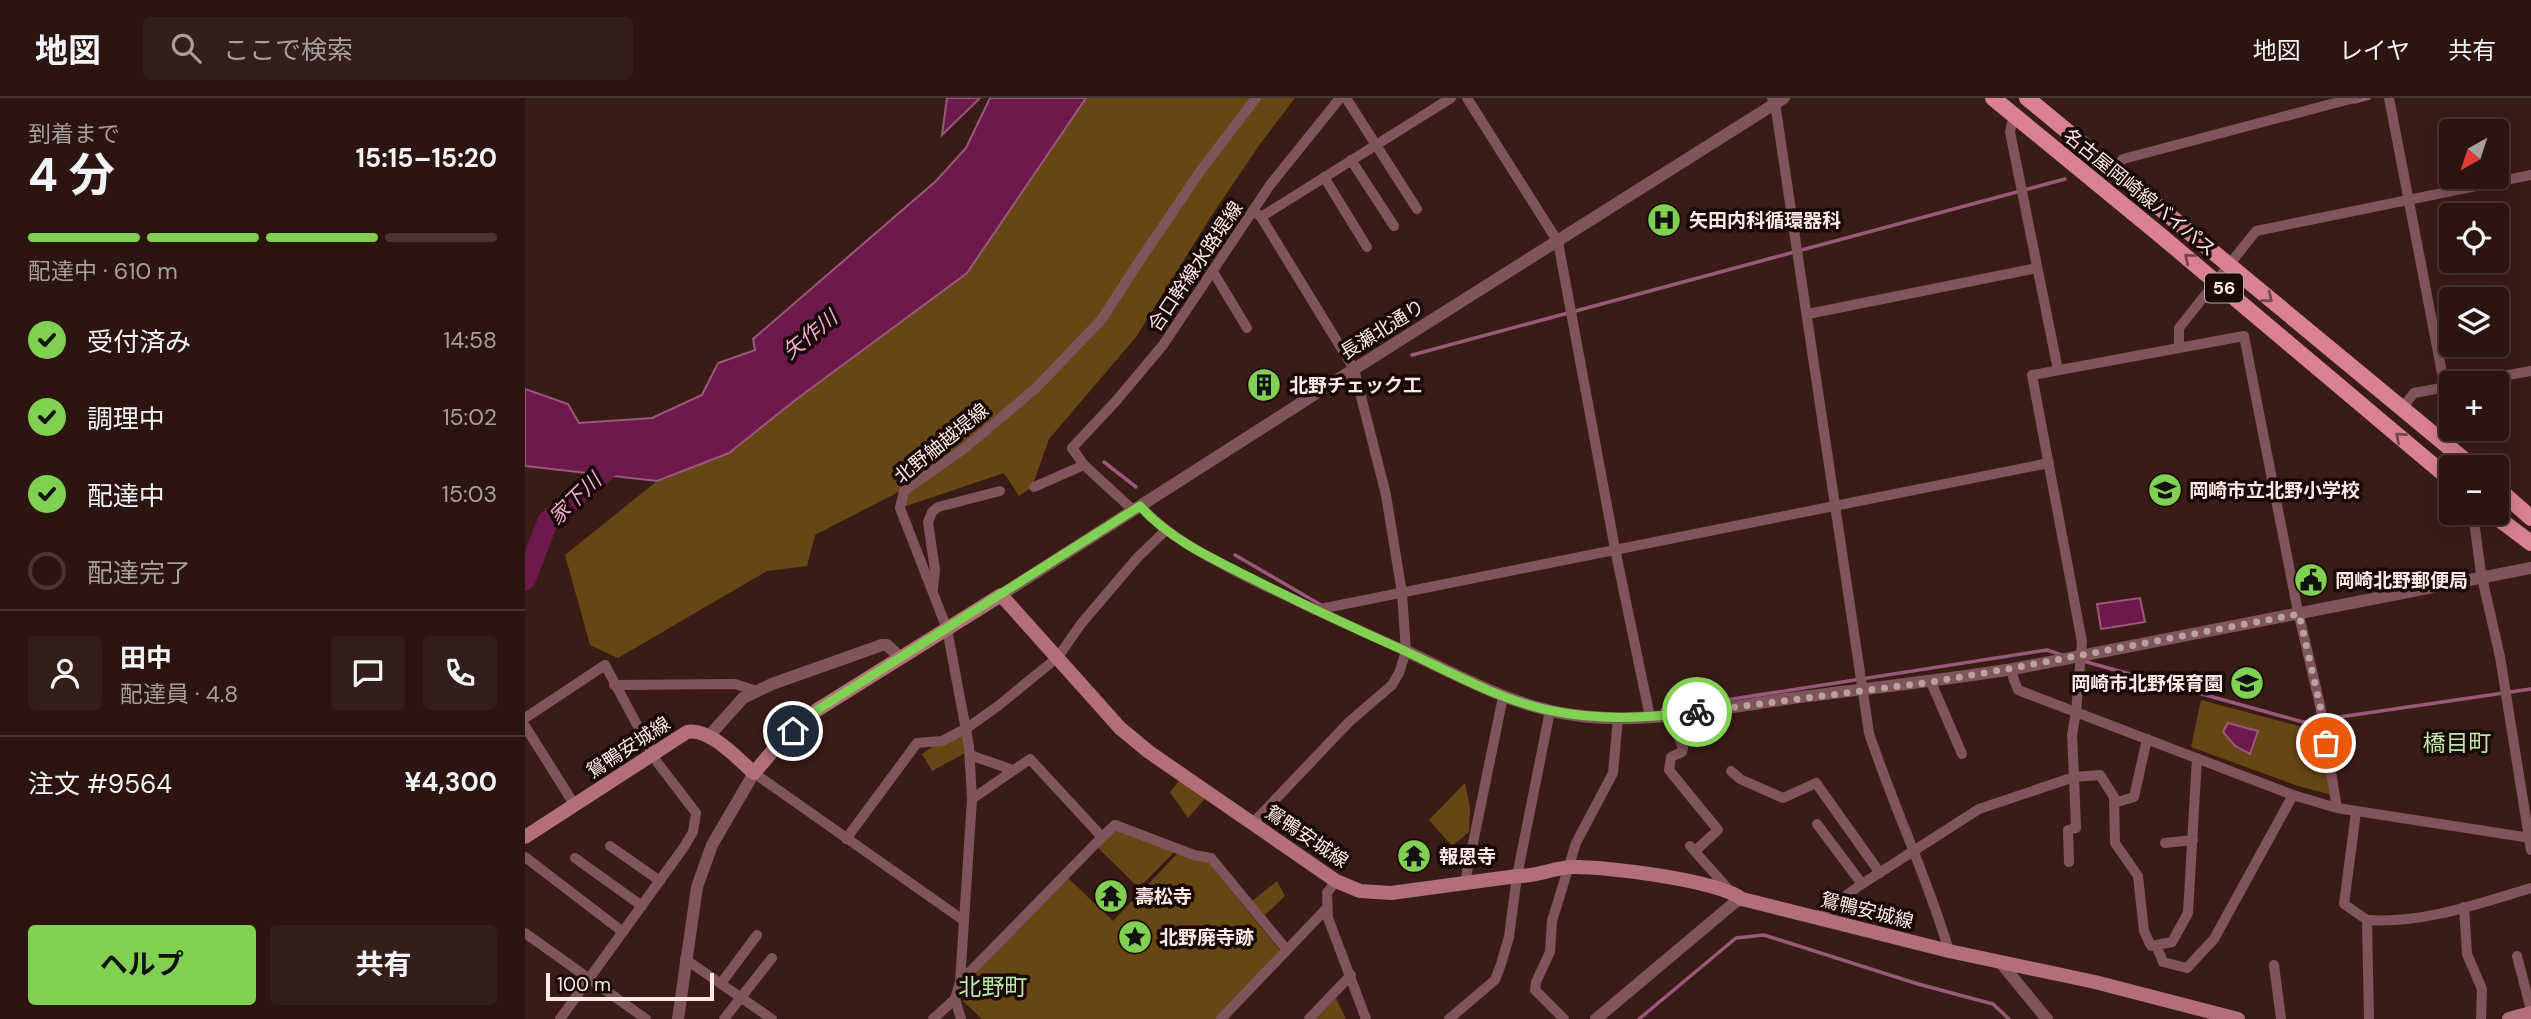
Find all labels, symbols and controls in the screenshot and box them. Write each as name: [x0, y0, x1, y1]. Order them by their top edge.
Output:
search box: [143, 17, 633, 80]
text: 地図: [35, 29, 101, 72]
icon: search: [167, 29, 205, 67]
text: ここで検索: [223, 33, 353, 67]
text: 地図: [2253, 35, 2301, 66]
text: レイヤ: [2339, 35, 2410, 66]
text: 共有: [2448, 35, 2496, 66]
text: 到着まで: [28, 119, 120, 149]
north arrow: [2439, 119, 2509, 189]
map controls: [2439, 119, 2509, 525]
street label: 名古屋岡崎線バイパス: [2058, 123, 2221, 262]
text: 15:15–15:20: [356, 141, 497, 175]
text: 4 分: [28, 145, 115, 205]
street label: 合口幹線水路堤線: [1143, 196, 1248, 336]
hospital icon: 矢田内科循環器科: [1645, 201, 1683, 239]
button: locate: [2439, 203, 2509, 273]
place label: 矢田内科循環器科: [1689, 208, 1841, 233]
one-way arrow: [2184, 254, 2197, 266]
text: 配達中 · 610 m: [28, 256, 178, 286]
road number: 56: [2205, 274, 2243, 302]
button: layers: [2439, 287, 2509, 357]
one-way arrow: [2260, 289, 2272, 302]
street label: 長瀬北通り: [1335, 294, 1429, 365]
water label: 矢作川: [777, 303, 845, 366]
icon: check: [28, 321, 66, 359]
text: 受付済み: [87, 325, 191, 359]
text: 14:58: [443, 325, 497, 355]
building icon: 北野チェック工: [1245, 366, 1283, 404]
button: +: [2439, 371, 2509, 441]
place label: 北野チェック工: [1289, 373, 1422, 398]
icon: check: [28, 398, 66, 436]
street label: 北野舳越堤線: [889, 398, 993, 489]
text: 調理中: [87, 402, 165, 436]
text: 15:02: [442, 402, 497, 432]
one-way arrow: [2395, 433, 2408, 445]
button: −: [2439, 455, 2509, 525]
water label: 家下川: [543, 466, 609, 531]
school or university icon: 岡崎市立北野小学校: [2146, 471, 2184, 509]
icon: check: [28, 475, 66, 513]
place label: 岡崎市立北野小学校: [2189, 478, 2360, 503]
text: 配達中: [87, 479, 165, 513]
text: 15:03: [442, 479, 497, 509]
text: 配達完了: [87, 556, 191, 590]
public building icon: 岡崎北野郵便局: [2292, 561, 2330, 599]
place label: 岡崎北野郵便局: [2335, 568, 2468, 593]
button: person: [28, 636, 102, 710]
button: chat: [331, 636, 405, 710]
button: phone: [423, 636, 497, 710]
text: 田中: [120, 641, 172, 675]
school or university icon: 岡崎市北野保育園: [2228, 664, 2266, 702]
place label: 岡崎市北野保育園: [2071, 671, 2223, 696]
courier: [1662, 677, 1732, 747]
text: 配達員 · 4.8: [120, 679, 238, 709]
icon: bike: [1678, 693, 1716, 731]
pin: [763, 701, 823, 761]
street label: 鴛鴨安城線: [582, 711, 675, 784]
icon: home: [774, 712, 812, 750]
pin: [2296, 713, 2356, 773]
icon: bag: [2307, 724, 2345, 762]
district label: 橋目町: [2423, 728, 2492, 758]
text: ¥4,300: [405, 765, 497, 799]
text: 注文 #9564: [28, 767, 172, 801]
street label: 鴛鴨安城線: [1260, 799, 1353, 873]
temple icon: 報恩寺: [1395, 837, 1433, 875]
place label: 報恩寺: [1439, 844, 1496, 869]
temple icon: 壽松寺: [1092, 877, 1130, 915]
place label: 壽松寺: [1135, 884, 1192, 909]
street label: 鴛鴨安城線: [1818, 887, 1916, 934]
place icon: 北野廃寺跡: [1116, 918, 1154, 956]
button: ヘルプ: [28, 925, 256, 1005]
button: 共有: [270, 925, 497, 1005]
place label: 北野廃寺跡: [1159, 925, 1254, 950]
scale bar: [546, 970, 714, 1002]
text: 100 m: [557, 972, 611, 997]
district label: 北野町: [959, 972, 1028, 1002]

